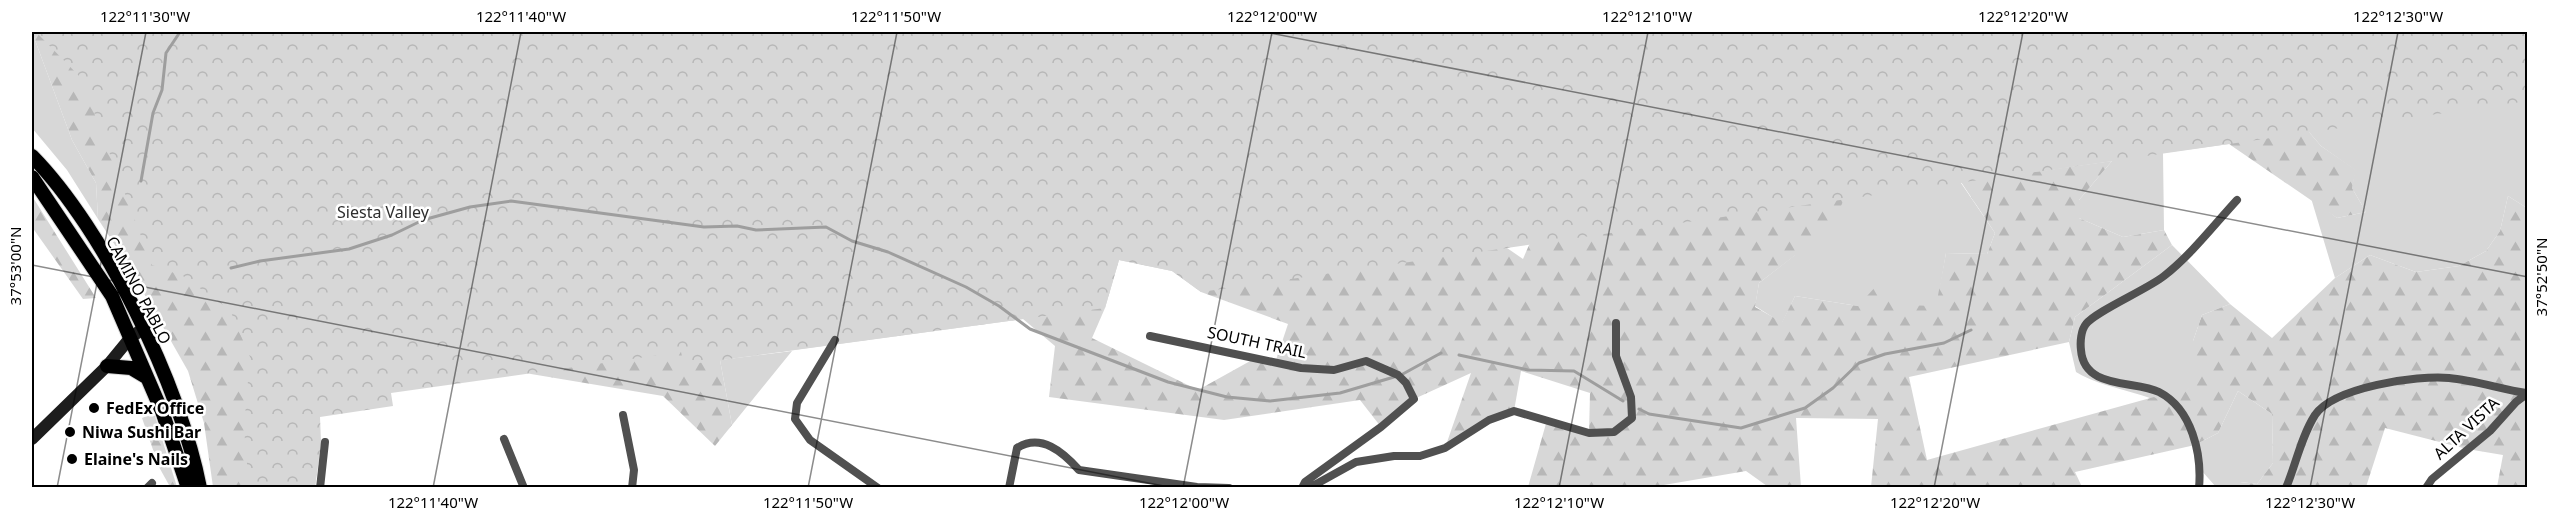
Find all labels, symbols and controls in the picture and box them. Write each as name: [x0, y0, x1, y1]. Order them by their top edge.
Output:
text: 122°11'30"W: [100, 6, 190, 26]
text: 122°11'40"W: [476, 6, 566, 26]
text: 122°11'50"W: [851, 6, 941, 26]
text: 122°12'00"W: [1227, 6, 1317, 26]
text: 122°12'10"W: [1602, 6, 1692, 26]
text: 122°12'20"W: [1978, 6, 2068, 26]
text: 122°12'30"W: [2353, 6, 2443, 26]
park label: Siesta Valley: [337, 201, 430, 223]
text: 37°53'00"N: [5, 227, 25, 305]
street label: CAMINO PABLO: [101, 232, 177, 348]
text: 37°52'50"N: [2531, 238, 2551, 316]
street label: SOUTH TRAIL: [1205, 321, 1309, 363]
street label: ALTA VISTA: [2428, 391, 2504, 464]
place label: FedEx Office: [106, 397, 204, 419]
marker: FedEx Office: [87, 401, 101, 415]
place label: Niwa Sushi Bar: [82, 421, 201, 443]
marker: Niwa Sushi Bar: [63, 425, 77, 439]
place label: Elaine's Nails: [84, 448, 188, 470]
marker: Elaine's Nails: [65, 452, 79, 466]
text: 122°11'40"W: [388, 492, 478, 512]
text: 122°11'50"W: [763, 492, 853, 512]
text: 122°12'00"W: [1139, 492, 1229, 512]
text: 122°12'10"W: [1514, 492, 1604, 512]
text: 122°12'20"W: [1890, 492, 1980, 512]
text: 122°12'30"W: [2265, 492, 2355, 512]

